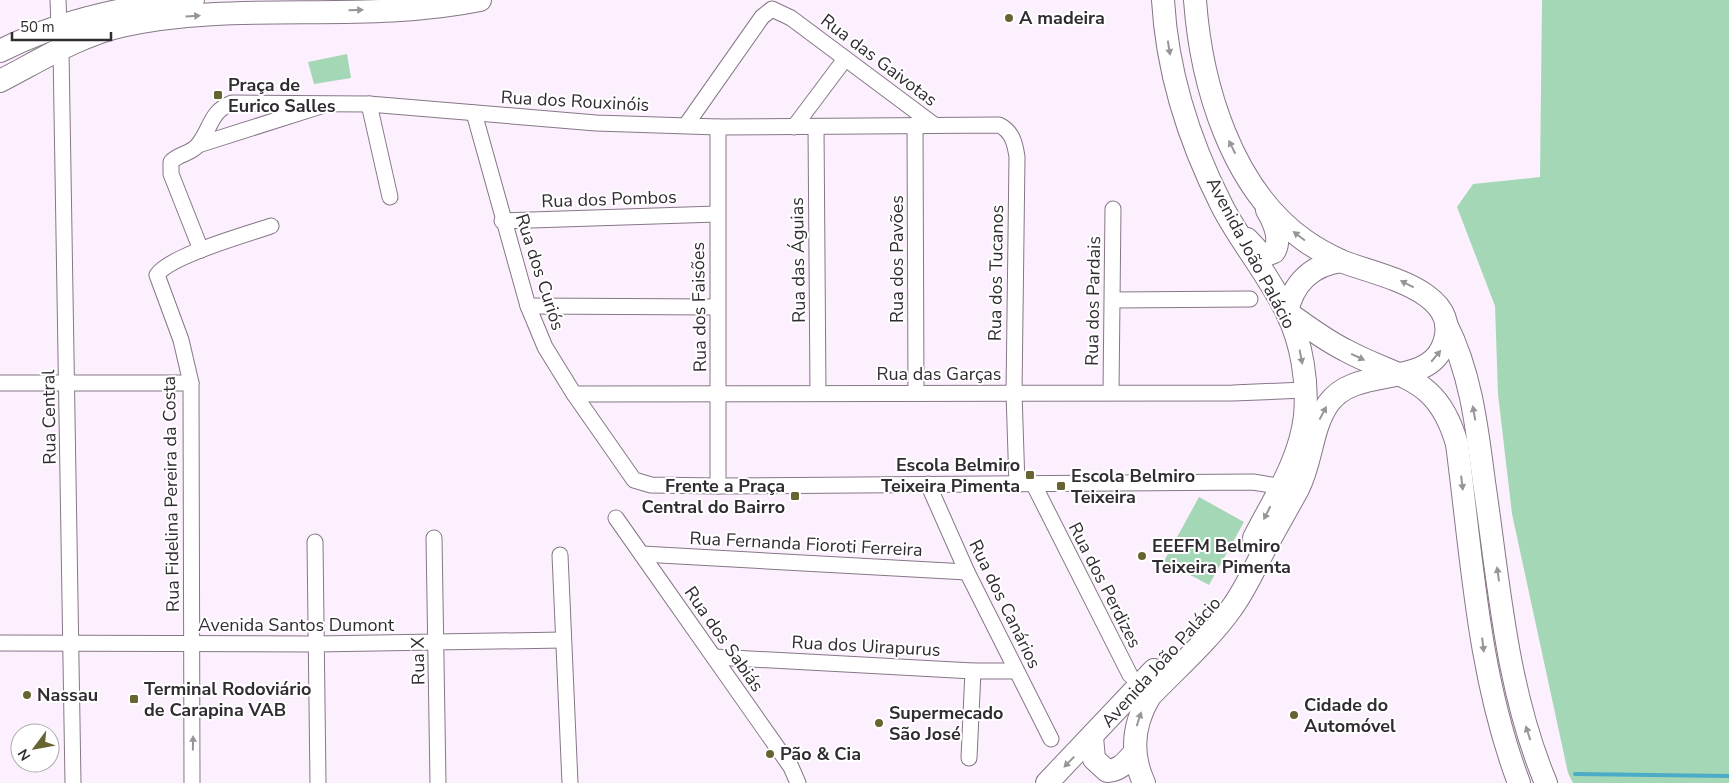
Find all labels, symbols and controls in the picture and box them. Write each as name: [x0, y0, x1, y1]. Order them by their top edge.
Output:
one-way arrow: [348, 6, 364, 14]
place label: A madeira: [1019, 6, 1105, 30]
street label: Rua das Gaivotas: [816, 8, 942, 112]
scale bar: [12, 10, 111, 42]
one-way arrow: [186, 12, 202, 20]
marker: A madeira: [1003, 12, 1015, 24]
text: 50 m: [20, 17, 55, 37]
one-way arrow: [1165, 41, 1173, 57]
place label: Praça de Eurico Salles: [228, 73, 336, 118]
street label: Rua dos Rouxinóis: [500, 85, 650, 117]
marker: Praça de Eurico Salles: [212, 89, 224, 101]
one-way arrow: [1228, 140, 1236, 155]
street label: Avenida João Palácio: [1201, 173, 1301, 333]
street label: Rua dos Pombos: [541, 185, 677, 213]
street label: Rua dos Pavões: [885, 195, 909, 323]
street label: Rua das Águias: [785, 197, 811, 323]
street label: Rua dos Tucanos: [983, 205, 1009, 341]
street label: Rua dos Curiós: [510, 211, 570, 333]
one-way arrow: [1292, 231, 1306, 241]
street label: Rua dos Pardais: [1080, 236, 1106, 366]
street label: Rua dos Faisões: [686, 242, 712, 372]
one-way arrow: [1400, 280, 1414, 288]
one-way arrow: [1297, 350, 1305, 366]
one-way arrow: [1431, 350, 1442, 363]
one-way arrow: [1351, 353, 1365, 361]
street label: Rua das Garças: [876, 362, 1002, 386]
street label: Rua Central: [36, 369, 62, 465]
street label: Rua Fidelina Pereira da Costa: [157, 376, 185, 612]
one-way arrow: [1319, 405, 1327, 420]
one-way arrow: [1469, 405, 1477, 421]
place label: Escola Belmiro Teixeira Pimenta: [881, 453, 1020, 498]
place label: Escola Belmiro Teixeira: [1071, 464, 1195, 509]
marker: Escola Belmiro Teixeira Pimenta: [1024, 469, 1036, 481]
place label: Frente a Praça Central do Bairro: [642, 474, 785, 519]
one-way arrow: [1459, 476, 1467, 492]
marker: Escola Belmiro Teixeira: [1055, 480, 1067, 492]
marker: Frente a Praça Central do Bairro: [789, 490, 801, 502]
one-way arrow: [1263, 506, 1271, 521]
street label: Rua dos Perdizes: [1063, 518, 1147, 652]
street label: Rua Fernanda Fioroti Ferreira: [689, 526, 923, 562]
place label: EEEFM Belmiro Teixeira Pimenta: [1152, 534, 1291, 579]
street label: Rua dos Canários: [963, 536, 1047, 672]
marker: EEEFM Belmiro Teixeira Pimenta: [1136, 550, 1148, 562]
one-way arrow: [1493, 566, 1501, 582]
street label: Rua dos Sabiás: [679, 582, 769, 696]
street label: Avenida João Palácio: [1096, 591, 1226, 733]
street label: Avenida Santos Dumont: [198, 613, 395, 637]
street label: Rua dos Uirapurus: [791, 630, 941, 662]
street label: Rua X: [406, 636, 430, 685]
one-way arrow: [1479, 637, 1487, 653]
place label: Terminal Rodoviário de Carapina VAB: [144, 677, 311, 722]
place label: Nassau: [37, 683, 98, 707]
marker: Nassau: [21, 689, 33, 701]
marker: Terminal Rodoviário de Carapina VAB: [128, 693, 140, 705]
place label: Cidade do Automóvel: [1304, 693, 1396, 738]
place label: Supermecado São José: [889, 701, 1003, 746]
marker: Cidade do Automóvel: [1288, 709, 1300, 721]
one-way arrow: [1135, 711, 1143, 726]
marker: Supermecado São José: [873, 717, 885, 729]
north arrow: [10, 723, 60, 773]
one-way arrow: [1524, 726, 1532, 741]
one-way arrow: [189, 735, 197, 751]
place label: Pão & Cia: [780, 742, 861, 766]
text: N: [14, 745, 35, 764]
marker: Pão & Cia: [764, 748, 776, 760]
one-way arrow: [1063, 756, 1075, 768]

